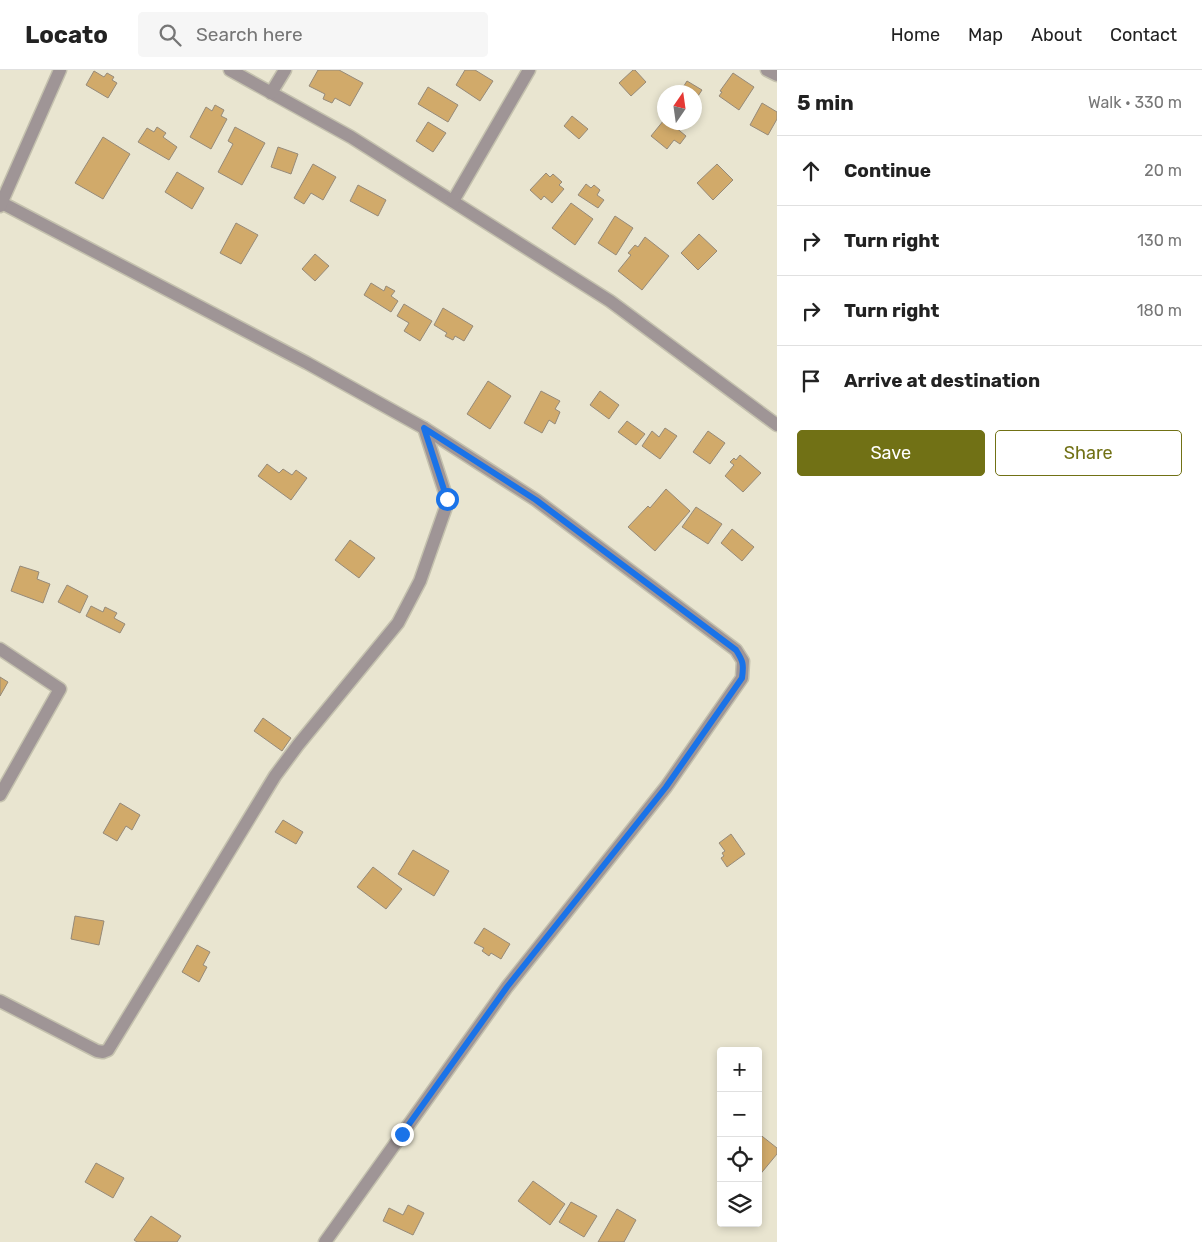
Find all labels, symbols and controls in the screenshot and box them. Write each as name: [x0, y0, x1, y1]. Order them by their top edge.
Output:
search box: [138, 12, 488, 57]
text: Locato: [25, 21, 108, 49]
icon: search: [156, 21, 184, 49]
text: Search here: [196, 23, 303, 46]
text: Home: [891, 24, 940, 46]
text: Map: [968, 24, 1003, 46]
text: About: [1031, 24, 1082, 46]
text: Contact: [1110, 24, 1177, 46]
north arrow: [657, 85, 702, 130]
text: 5 min: [797, 90, 854, 115]
text: Walk · 330 m: [1088, 93, 1182, 112]
icon: ahead: [797, 157, 825, 185]
text: Continue: [844, 159, 931, 182]
text: 20 m: [1144, 161, 1182, 180]
icon: right: [797, 227, 825, 255]
text: Turn right: [844, 229, 939, 252]
text: 130 m: [1137, 231, 1182, 250]
icon: right: [797, 297, 825, 325]
text: Turn right: [844, 299, 939, 322]
text: 180 m: [1137, 301, 1182, 320]
icon: arrive: [797, 367, 825, 395]
text: Arrive at destination: [844, 369, 1040, 392]
button: Save: [797, 430, 985, 476]
button: Share: [995, 430, 1182, 476]
route start: [436, 488, 459, 511]
map controls: [717, 1047, 762, 1227]
button: +: [717, 1047, 762, 1092]
button: −: [717, 1092, 762, 1137]
route end: [391, 1123, 414, 1146]
button: locate: [717, 1137, 762, 1182]
button: layers: [717, 1182, 762, 1227]

